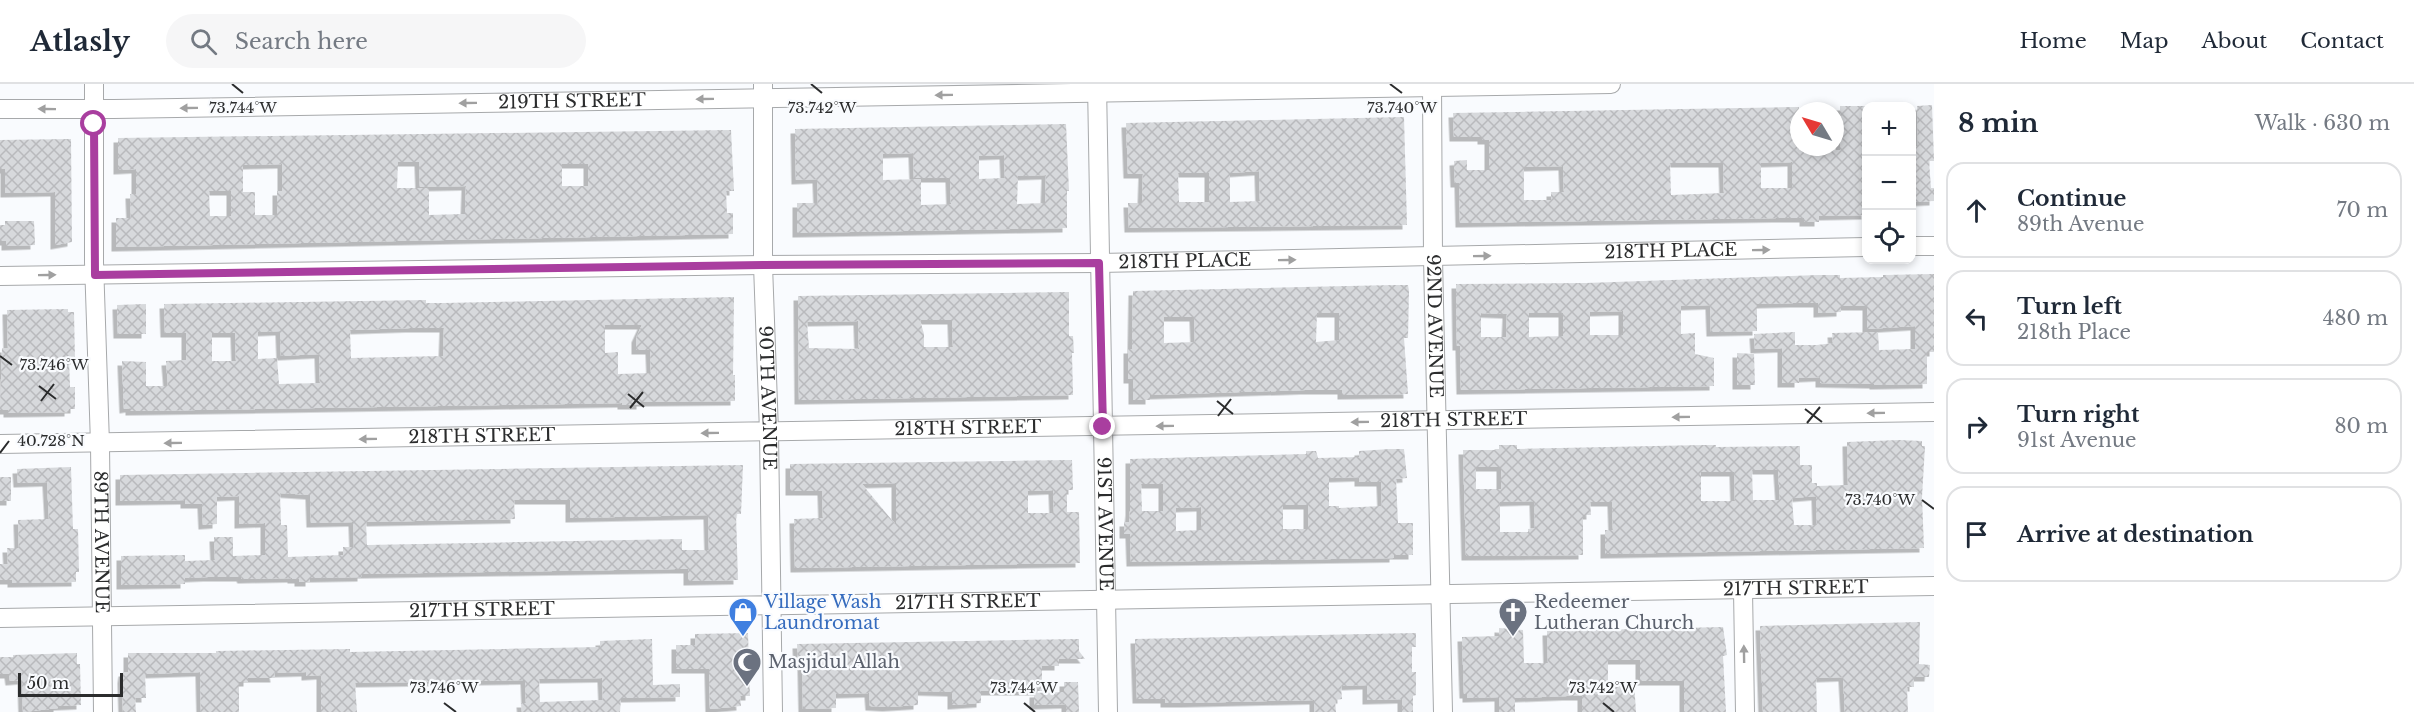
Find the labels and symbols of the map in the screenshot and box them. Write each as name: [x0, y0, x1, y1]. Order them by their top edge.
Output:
street label: 219TH STREET: [498, 89, 647, 114]
one-way arrow: [934, 90, 953, 100]
one-way arrow: [695, 94, 714, 104]
text: 73.744°W: [209, 98, 277, 117]
one-way arrow: [458, 98, 477, 108]
text: 73.742°W: [788, 98, 857, 117]
text: 73.740°W: [1367, 98, 1437, 117]
north arrow: [1790, 102, 1844, 156]
one-way arrow: [179, 103, 198, 113]
one-way arrow: [38, 104, 57, 114]
route start: [80, 110, 106, 136]
street label: 218TH PLACE: [1604, 239, 1737, 263]
one-way arrow: [1751, 245, 1770, 255]
street label: 218TH PLACE: [1118, 249, 1252, 274]
one-way arrow: [1473, 252, 1492, 261]
street label: 92ND AVENUE: [1422, 254, 1447, 398]
one-way arrow: [1278, 255, 1297, 265]
one-way arrow: [38, 270, 57, 280]
street label: 90TH AVENUE: [754, 325, 781, 470]
text: 73.746°W: [19, 355, 89, 374]
street label: 218TH STREET: [1380, 408, 1528, 432]
one-way arrow: [1866, 408, 1885, 418]
one-way arrow: [1671, 412, 1690, 422]
route end: [1089, 413, 1115, 439]
street label: 218TH STREET: [894, 416, 1042, 440]
one-way arrow: [1350, 418, 1369, 427]
one-way arrow: [1155, 421, 1174, 430]
street label: 218TH STREET: [408, 424, 556, 448]
one-way arrow: [701, 429, 720, 438]
text: 40.728°N: [17, 431, 85, 450]
one-way arrow: [359, 435, 378, 444]
one-way arrow: [164, 438, 183, 448]
street label: 91ST AVENUE: [1093, 457, 1117, 591]
street label: 89TH AVENUE: [89, 470, 113, 613]
text: 73.740°W: [1845, 490, 1915, 509]
street label: 217TH STREET: [1723, 576, 1869, 600]
street label: 217TH STREET: [895, 590, 1041, 614]
place label: Village Wash Laundromat: [763, 591, 881, 634]
place label: Redeemer Lutheran Church: [1534, 591, 1694, 634]
shop icon: Village Wash Laundromat: [727, 596, 759, 638]
church icon: Redeemer Lutheran Church: [1497, 596, 1529, 638]
street label: 217TH STREET: [409, 598, 555, 622]
one-way arrow: [1739, 644, 1749, 663]
mosque icon: Masjidul Allah: [731, 646, 763, 688]
place label: Masjidul Allah: [768, 651, 900, 673]
scale bar: [18, 670, 123, 698]
text: 73.746°W: [409, 678, 479, 697]
text: 73.744°W: [990, 678, 1058, 697]
text: 73.742°W: [1569, 678, 1638, 697]

